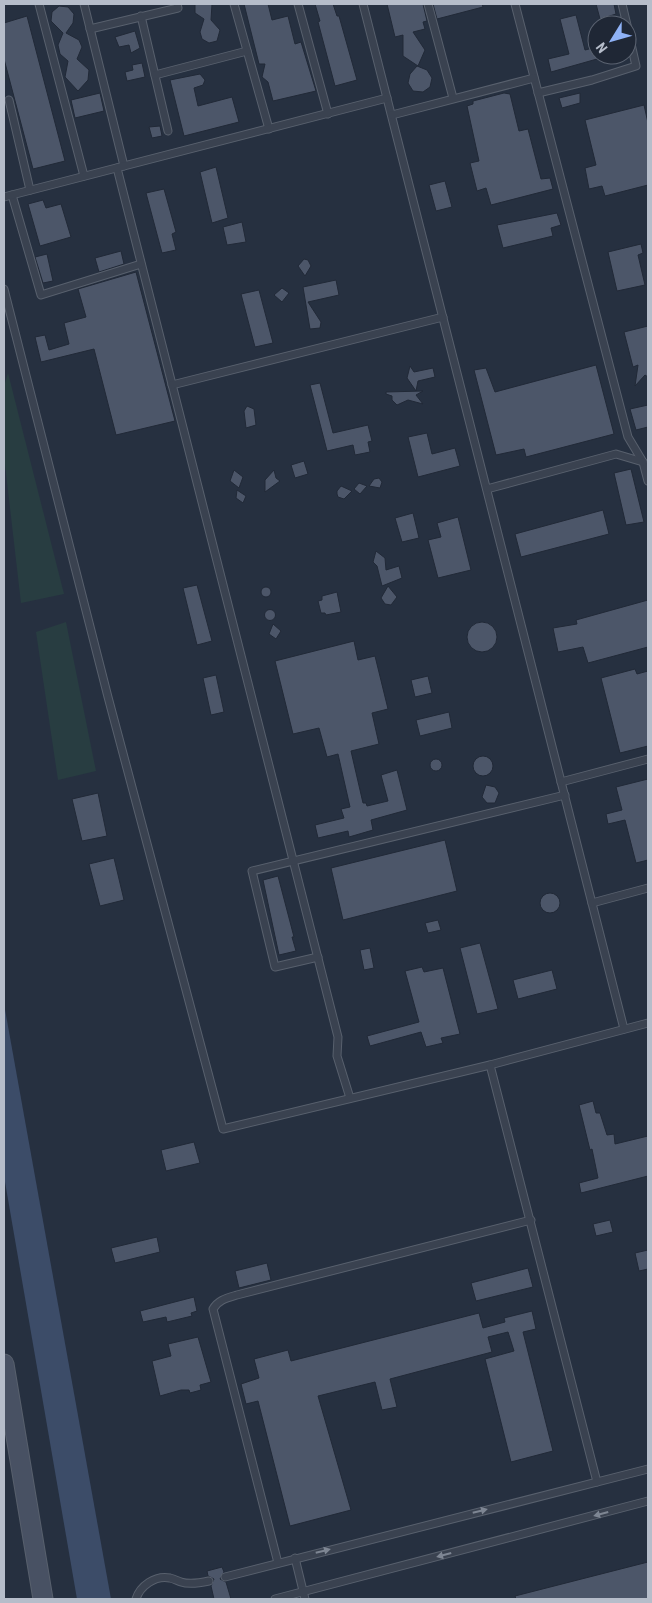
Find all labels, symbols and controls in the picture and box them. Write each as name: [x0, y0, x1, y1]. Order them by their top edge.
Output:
north arrow: [587, 15, 637, 65]
text: N: [593, 40, 611, 56]
one-way arrow: [473, 1507, 488, 1515]
one-way arrow: [594, 1510, 609, 1518]
one-way arrow: [315, 1547, 330, 1555]
one-way arrow: [436, 1551, 451, 1559]

